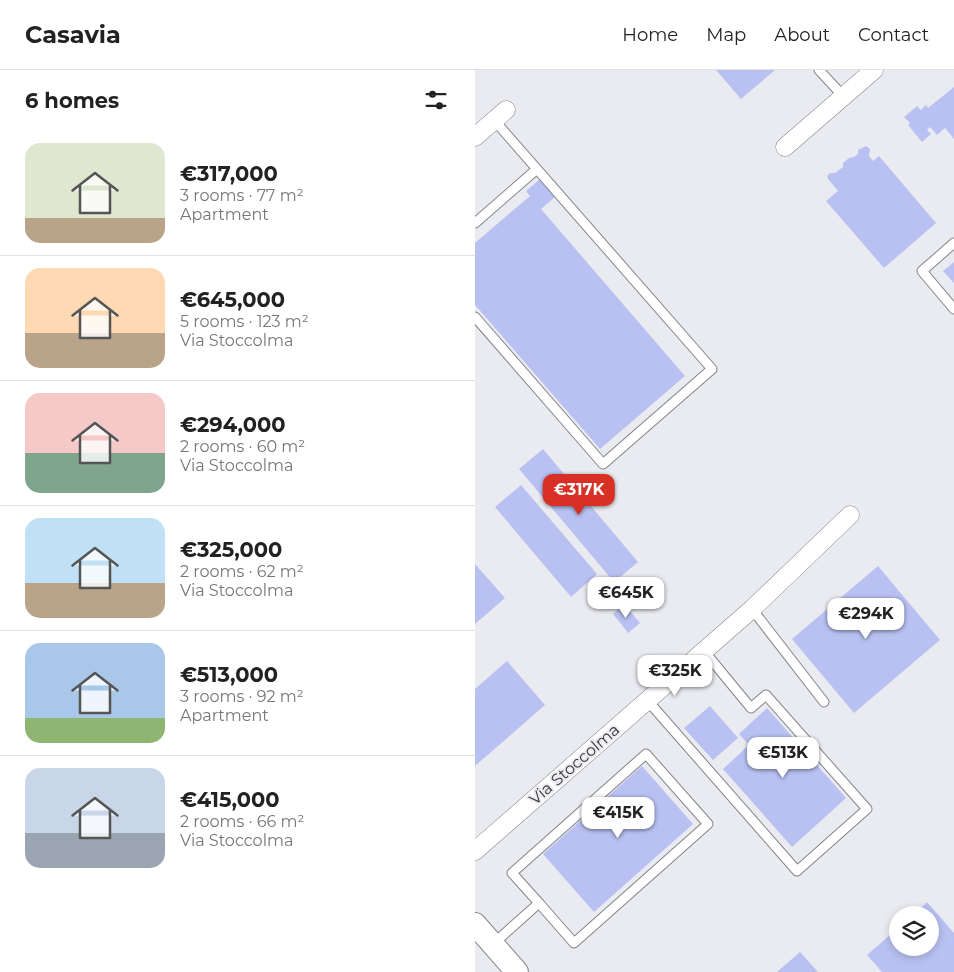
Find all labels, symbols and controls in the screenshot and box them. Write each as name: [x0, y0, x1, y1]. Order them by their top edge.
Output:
text: Casavia: [25, 20, 121, 49]
text: Home: [622, 24, 678, 46]
text: Map: [706, 24, 746, 46]
text: About: [774, 24, 830, 46]
text: Contact: [858, 24, 929, 46]
icon: filters: [422, 86, 450, 114]
text: 6 homes: [25, 88, 119, 113]
text: €317,000: [180, 161, 278, 186]
icon: home: [65, 163, 125, 223]
text: 3 rooms · 77 m²: [180, 186, 304, 205]
text: Apartment: [180, 205, 269, 224]
text: €645,000: [180, 287, 285, 312]
icon: home: [65, 288, 125, 348]
text: 5 rooms · 123 m²: [180, 312, 309, 331]
text: Via Stoccolma: [180, 331, 293, 350]
text: €294,000: [180, 412, 286, 437]
icon: home: [65, 413, 125, 473]
text: 2 rooms · 60 m²: [180, 437, 305, 456]
text: Via Stoccolma: [180, 456, 293, 475]
pin: €317K: [544, 474, 614, 516]
text: €317K: [554, 480, 604, 499]
text: €325,000: [180, 537, 282, 562]
icon: home: [65, 538, 125, 598]
text: 2 rooms · 62 m²: [180, 562, 304, 581]
pin: €645K: [591, 576, 661, 619]
text: Via Stoccolma: [180, 581, 293, 600]
text: €645K: [598, 583, 654, 602]
pin: €294K: [831, 598, 901, 640]
text: €294K: [838, 604, 894, 623]
pin: €325K: [640, 654, 710, 697]
text: €325K: [648, 661, 702, 680]
text: €513,000: [180, 662, 278, 687]
icon: home: [65, 663, 125, 723]
text: 3 rooms · 92 m²: [180, 687, 304, 706]
text: Apartment: [180, 706, 269, 725]
street label: Via Stoccolma: [525, 720, 623, 809]
pin: €513K: [748, 736, 818, 779]
text: €513K: [758, 743, 808, 762]
text: €415,000: [180, 787, 279, 812]
icon: home: [65, 788, 125, 848]
pin: €415K: [583, 796, 653, 839]
text: €415K: [592, 803, 644, 822]
text: 2 rooms · 66 m²: [180, 812, 304, 831]
text: Via Stoccolma: [180, 831, 293, 850]
map controls: [889, 906, 939, 956]
button: layers: [889, 906, 939, 956]

